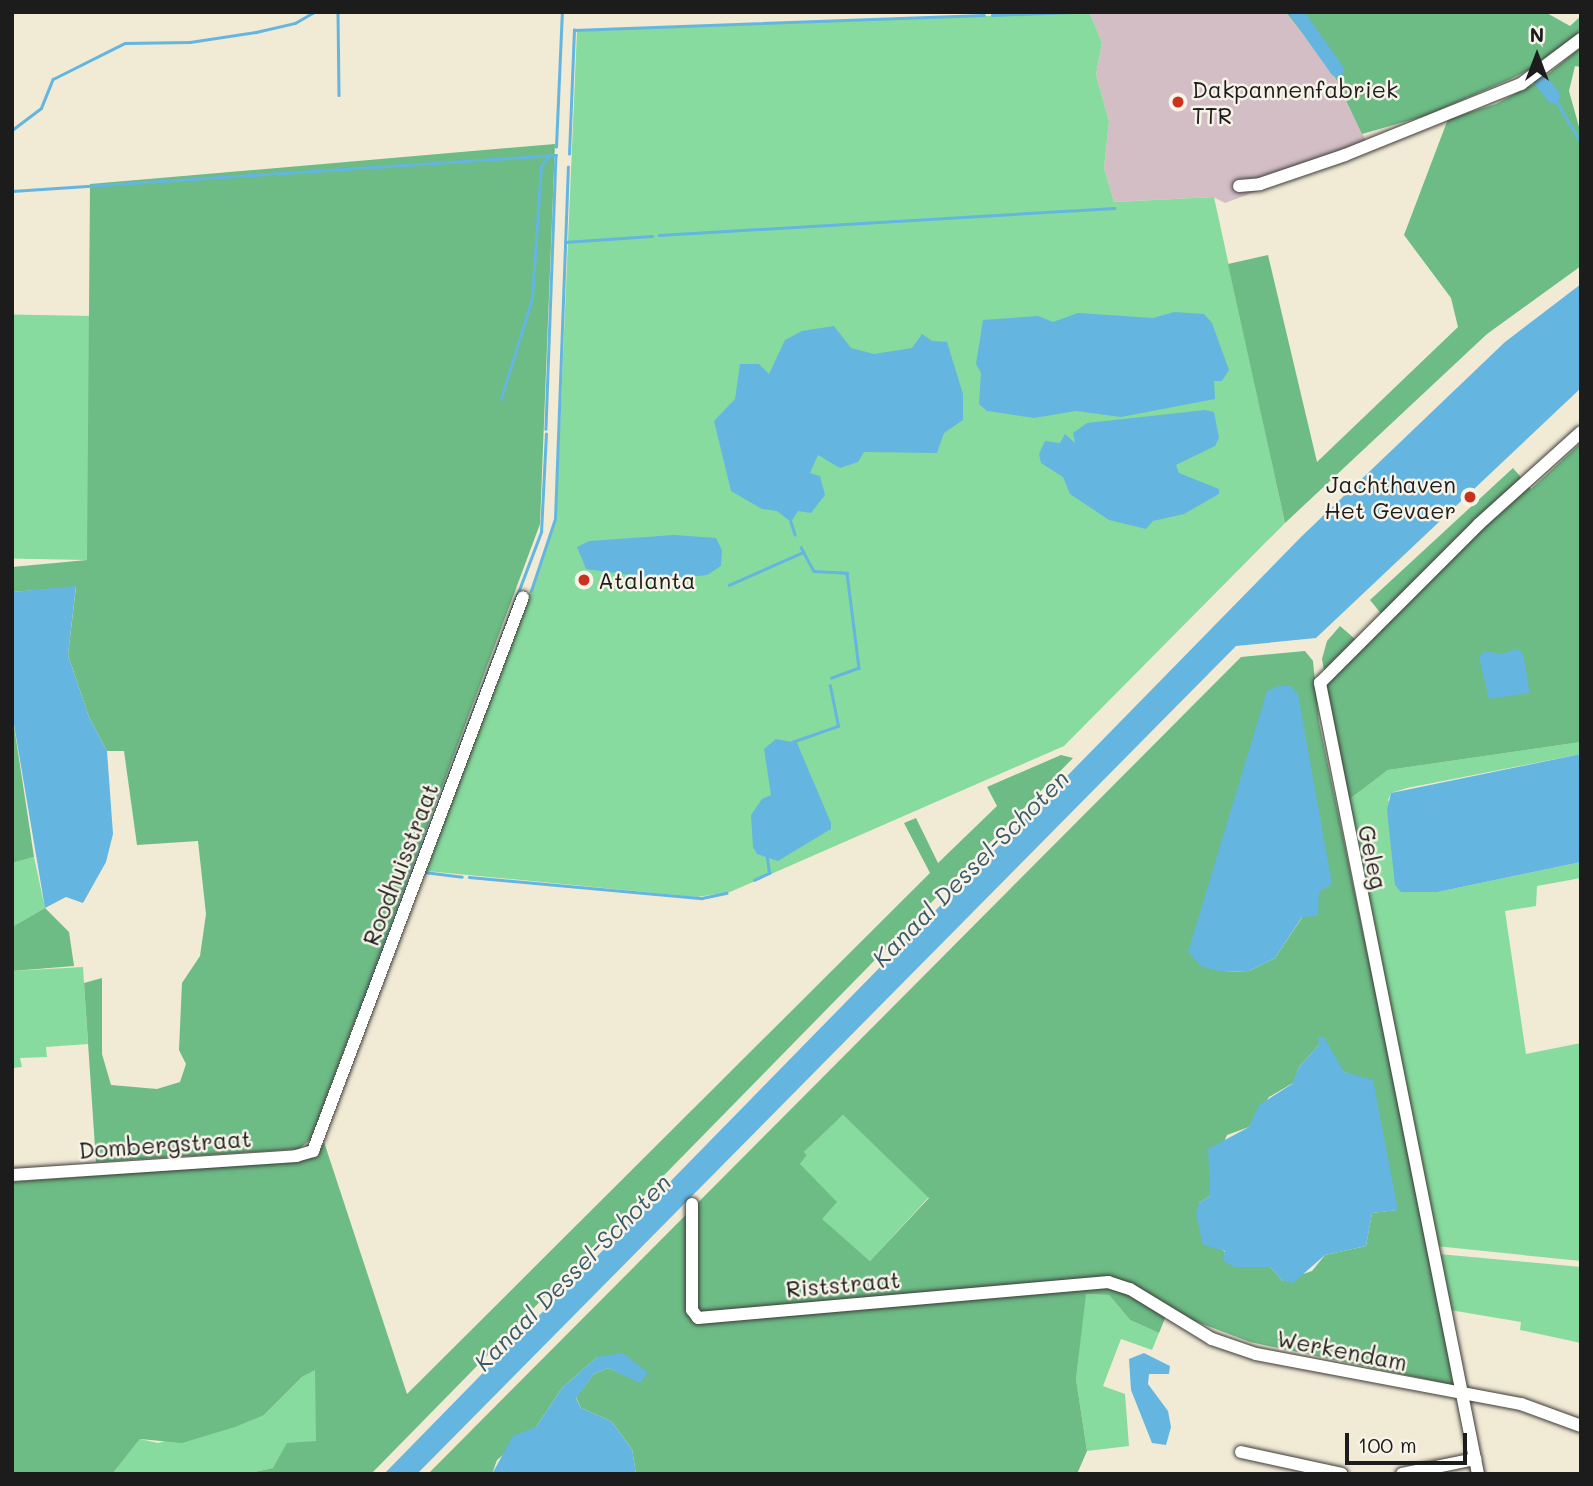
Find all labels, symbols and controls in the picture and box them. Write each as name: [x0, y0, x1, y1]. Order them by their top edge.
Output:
north arrow: [1502, 21, 1572, 91]
text: N: [1530, 22, 1544, 47]
place label: Dakpannenfabriek TTR: [1192, 75, 1398, 129]
marker: Dakpannenfabriek TTR: [1170, 94, 1186, 110]
place label: Jachthaven Het Gevaer: [1324, 470, 1456, 524]
marker: Jachthaven Het Gevaer: [1462, 489, 1478, 505]
place label: Atalanta: [598, 566, 696, 594]
marker: Atalanta: [576, 572, 592, 588]
water label: Kanaal Dessel-Schoten: [866, 764, 1074, 972]
street label: Roodhuisstraat: [356, 779, 444, 949]
street label: Geleg: [1353, 823, 1393, 891]
street label: Dombergstraat: [78, 1124, 252, 1164]
water label: Kanaal Dessel-Schoten: [468, 1168, 676, 1376]
street label: Riststraat: [785, 1265, 901, 1303]
street label: Werkendam: [1274, 1324, 1410, 1376]
scale bar: [1348, 1420, 1470, 1464]
text: 100 m: [1358, 1431, 1417, 1458]

